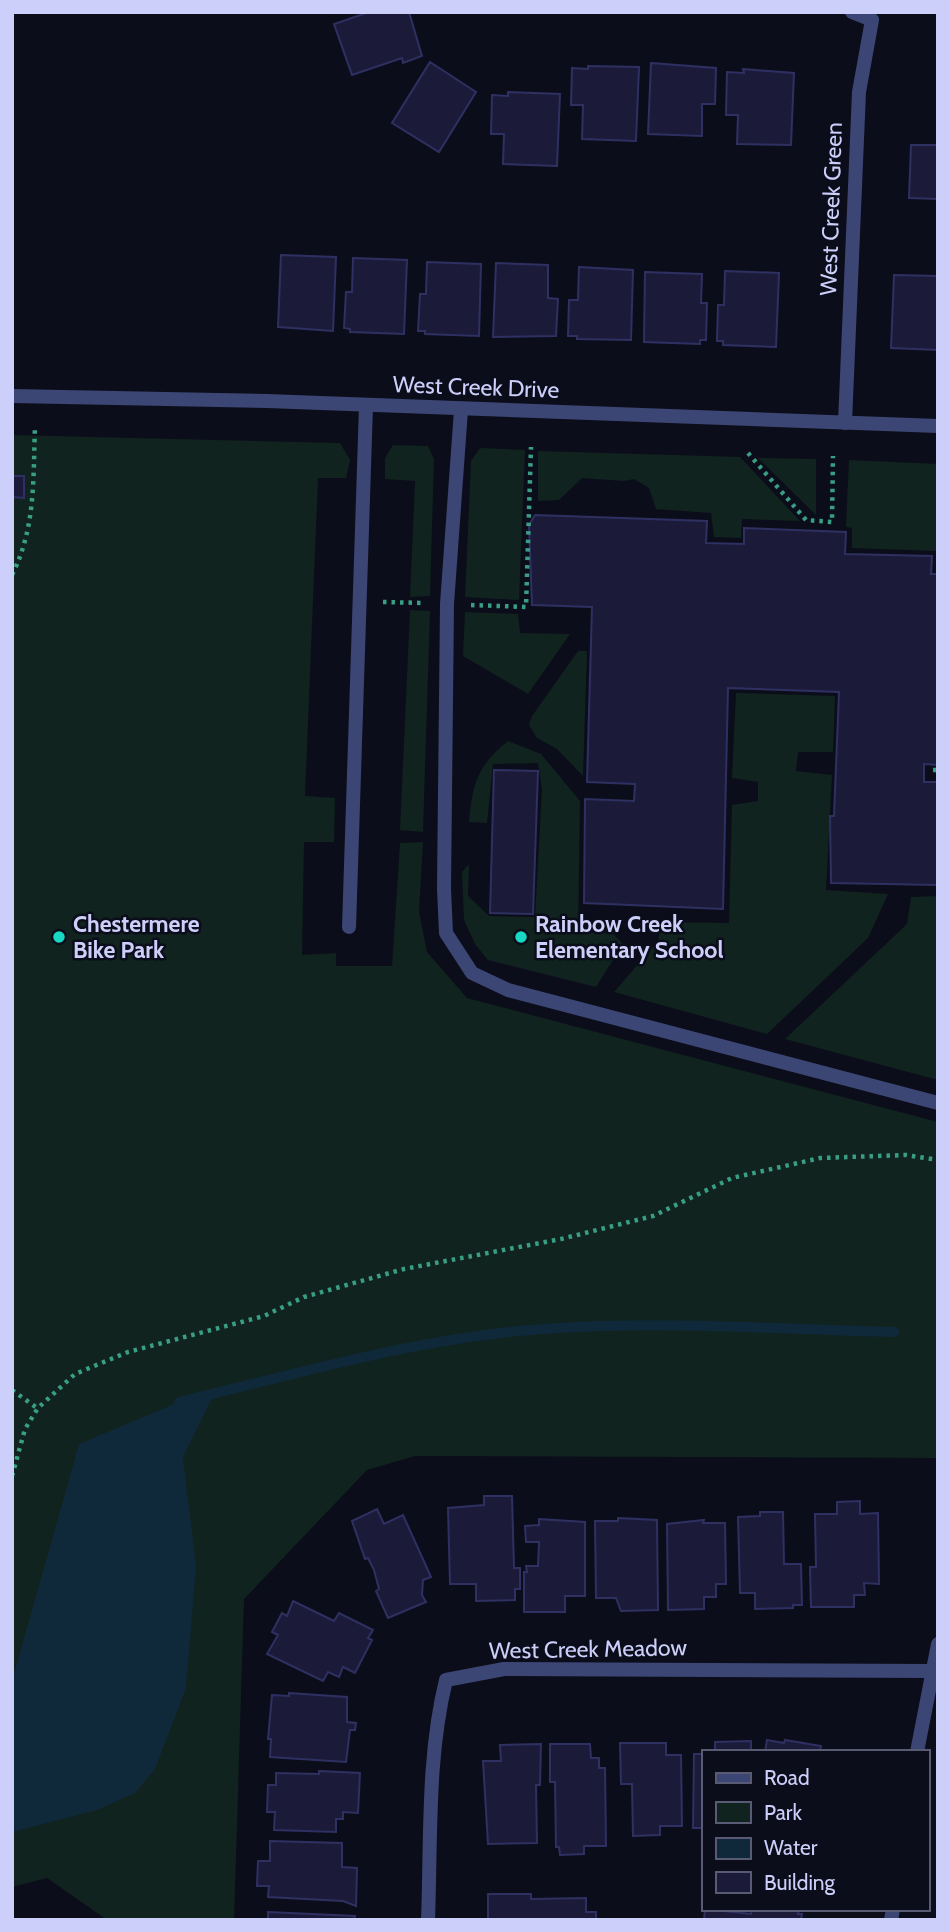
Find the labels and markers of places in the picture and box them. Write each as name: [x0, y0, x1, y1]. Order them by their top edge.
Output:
place label: Chestermere Bike Park: [73, 910, 200, 964]
place label: Rainbow Creek Elementary School: [535, 910, 723, 964]
marker: Chestermere Bike Park: [51, 929, 67, 945]
marker: Rainbow Creek Elementary School: [513, 929, 529, 945]

